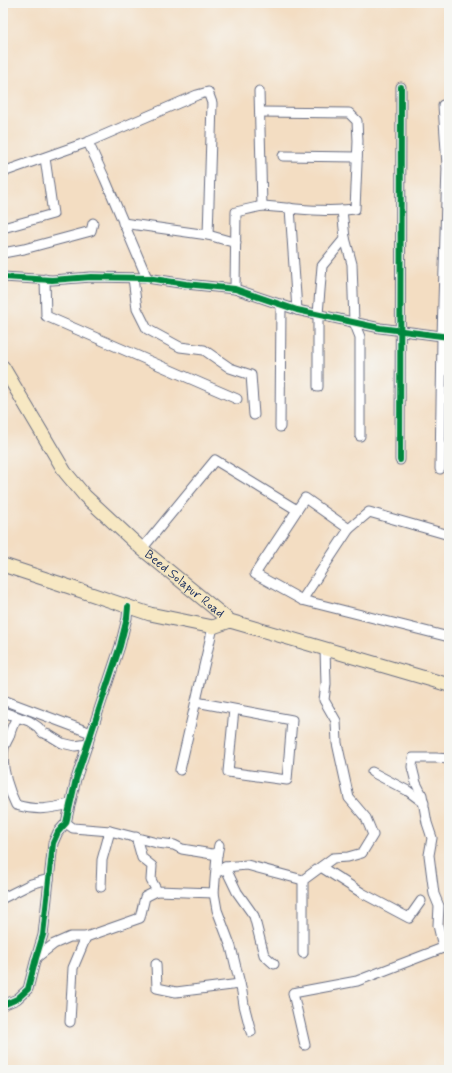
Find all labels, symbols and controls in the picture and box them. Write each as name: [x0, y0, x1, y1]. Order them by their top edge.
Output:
street label: Beed Solapur Road: [141, 546, 228, 622]

